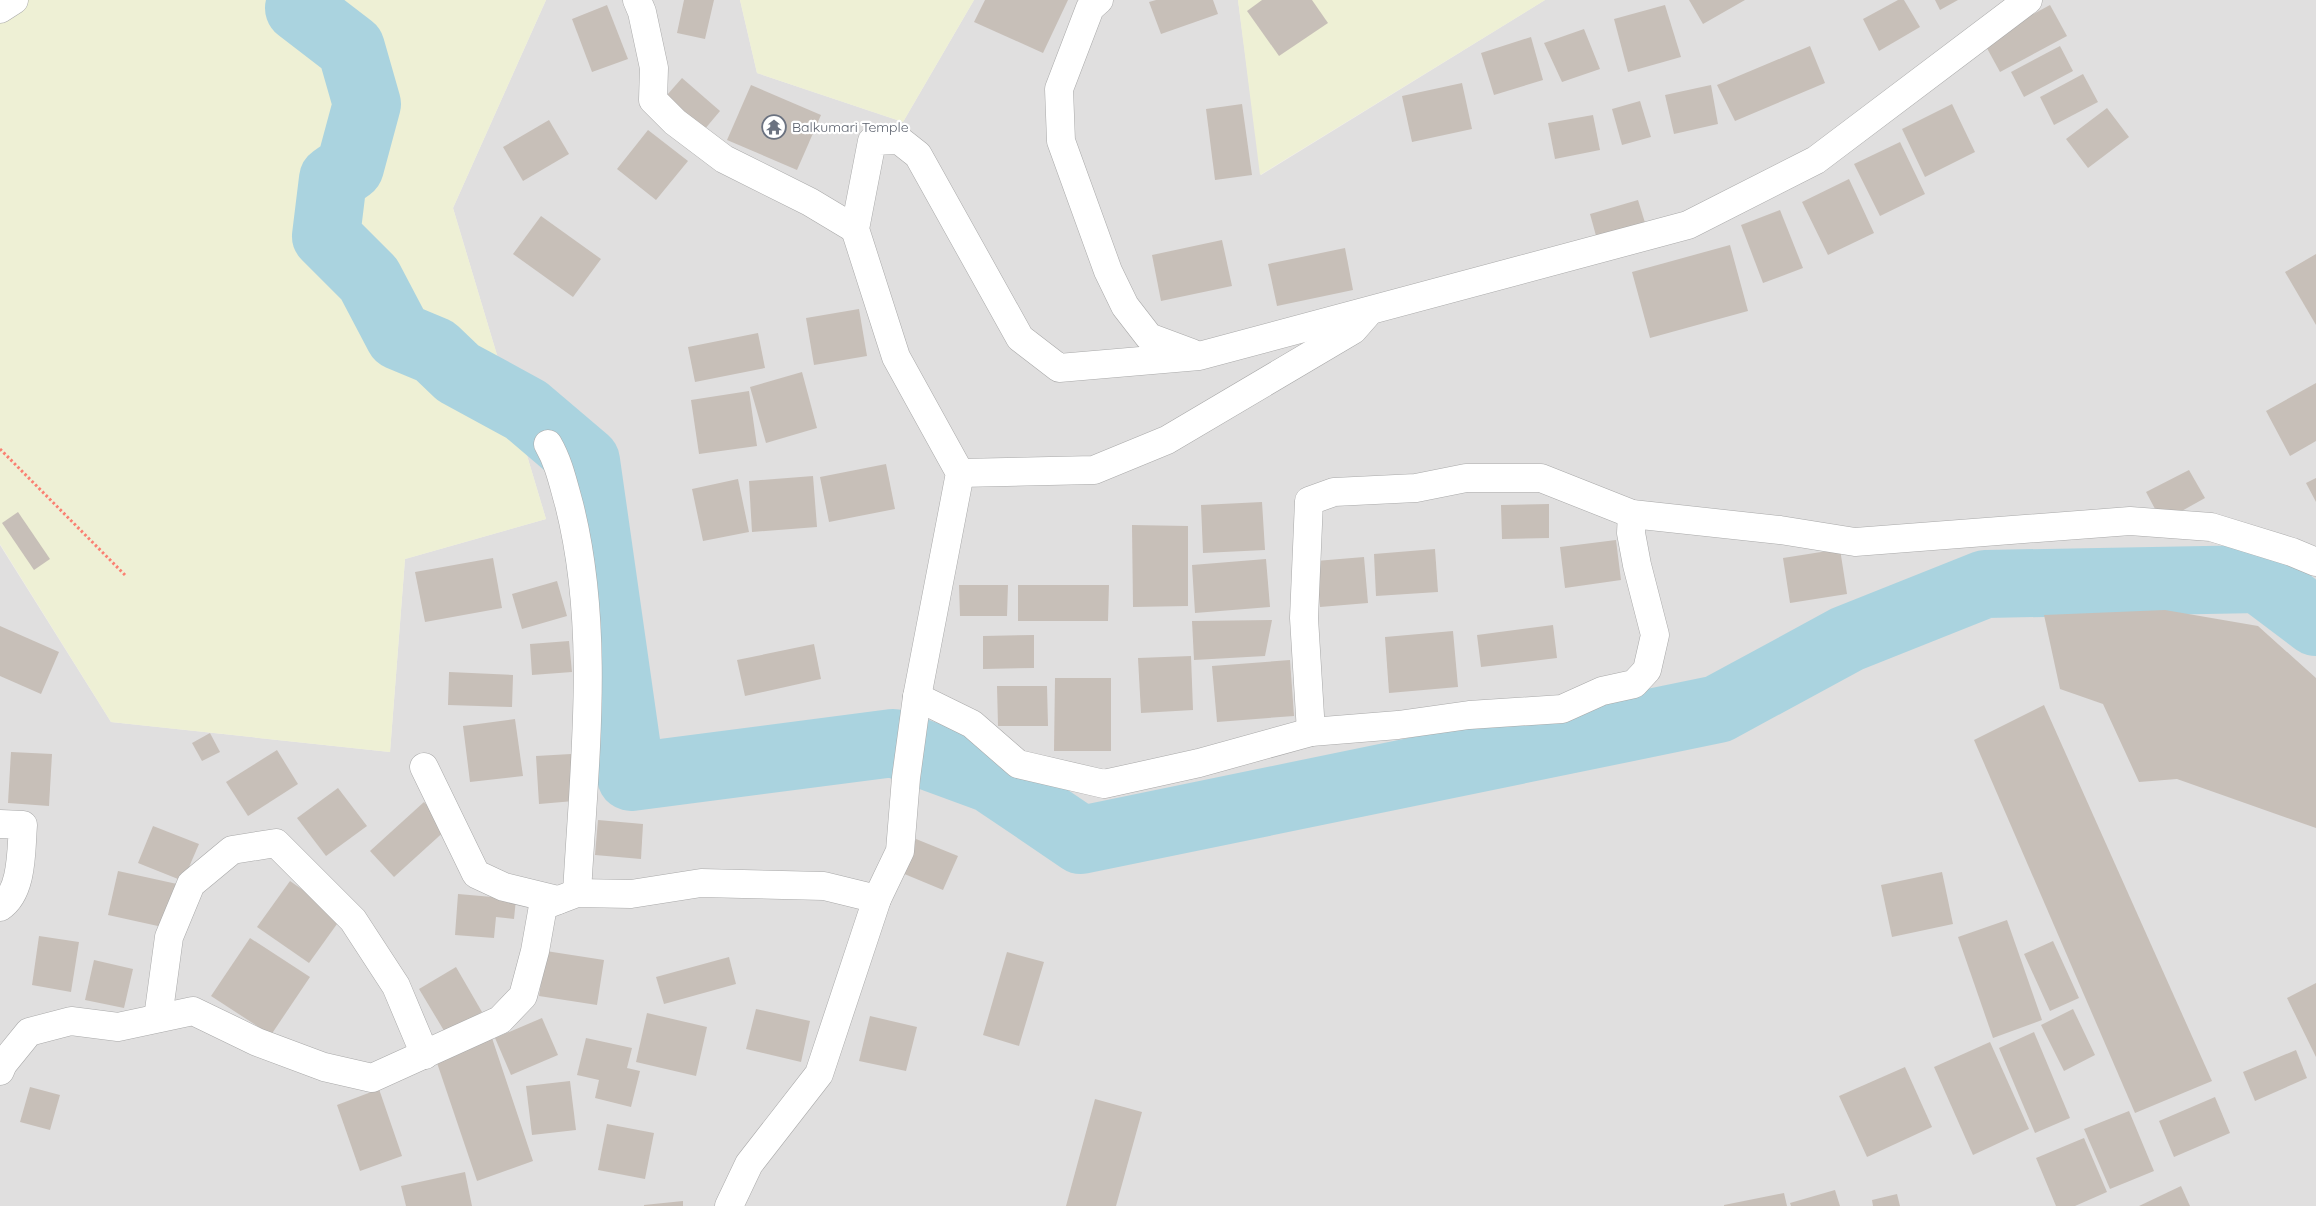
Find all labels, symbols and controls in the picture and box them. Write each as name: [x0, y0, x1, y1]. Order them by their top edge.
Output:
temple icon: Balkumari Temple: [761, 114, 787, 140]
place label: Balkumari Temple: [792, 118, 909, 136]

